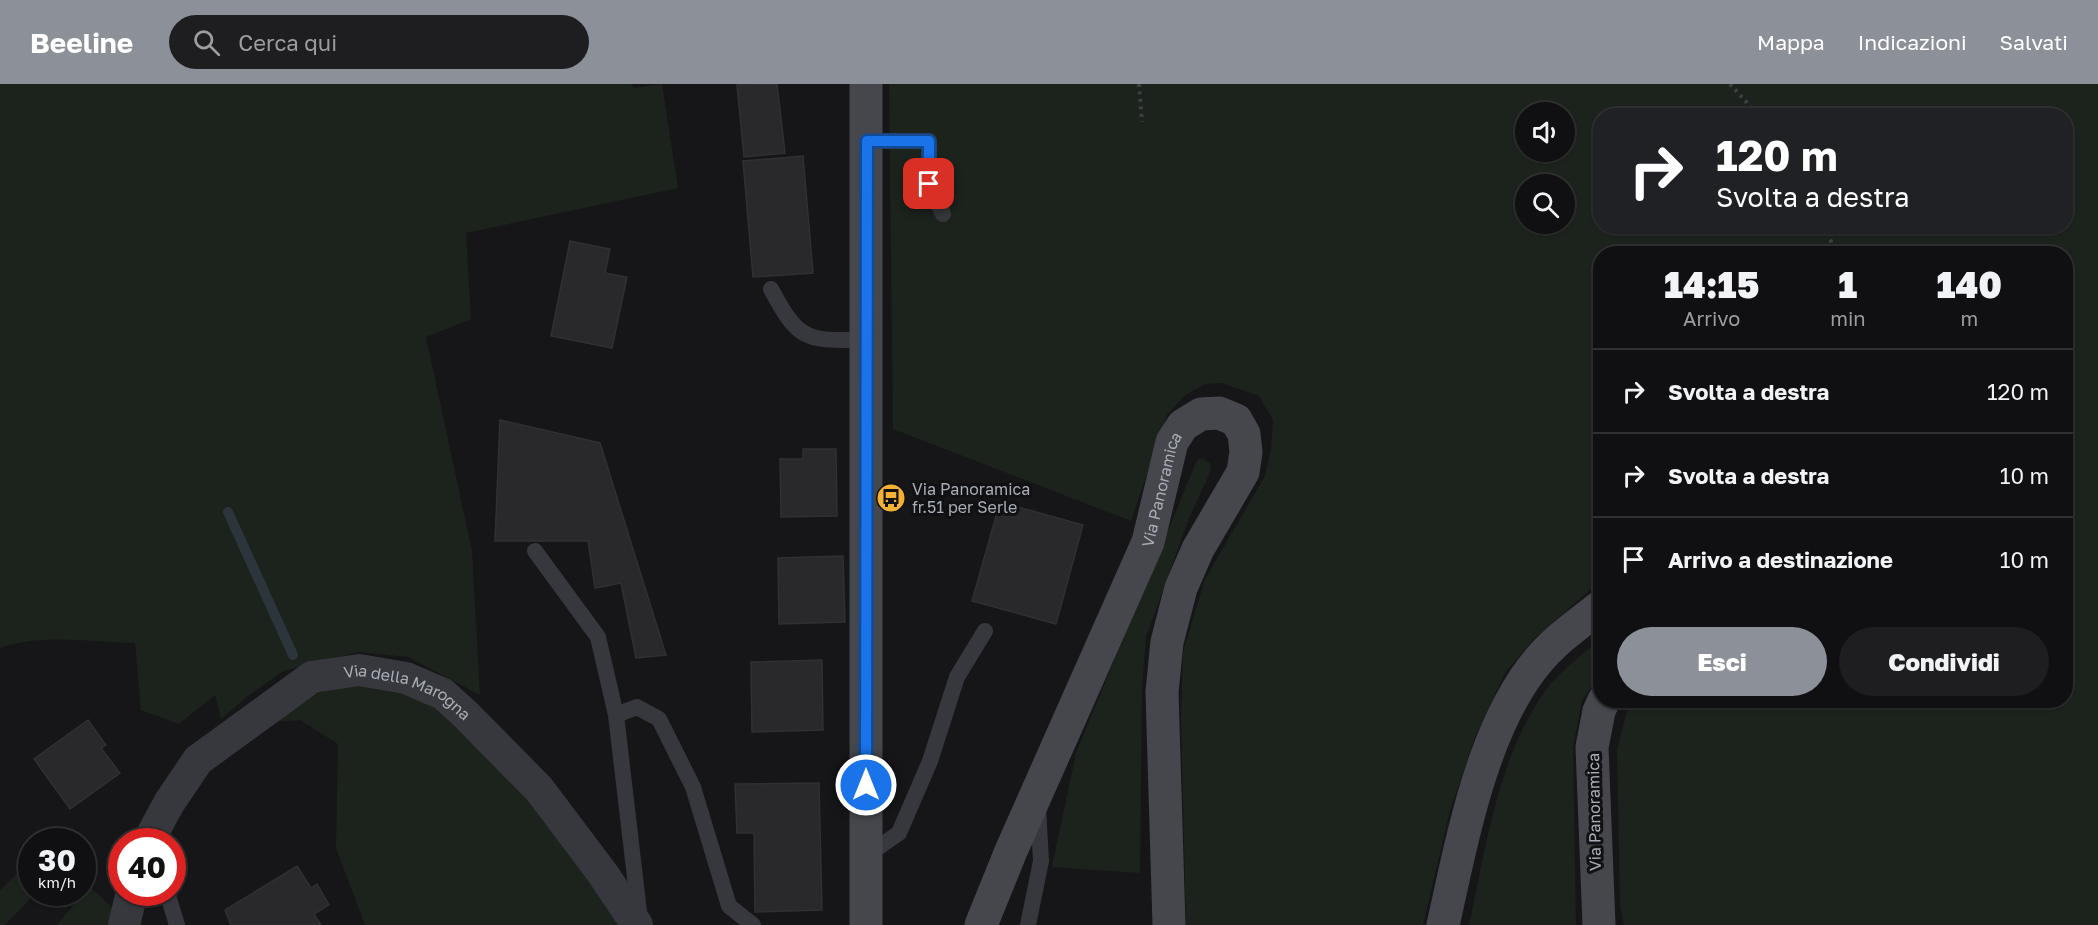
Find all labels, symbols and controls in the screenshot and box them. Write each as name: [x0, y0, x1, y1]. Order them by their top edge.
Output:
search box: [169, 15, 589, 69]
text: Beeline: [30, 26, 133, 59]
icon: search: [190, 26, 223, 59]
text: Cerca qui: [238, 29, 337, 56]
text: Mappa: [1757, 29, 1825, 55]
text: Indicazioni: [1858, 29, 1967, 55]
text: Salvati: [2000, 29, 2068, 55]
map controls: [1515, 102, 1575, 234]
button: sound: [1515, 102, 1575, 162]
text: 120 m: [1716, 130, 1838, 180]
icon: right: [1617, 132, 1695, 210]
pin: [903, 158, 954, 209]
icon: arrive: [912, 167, 945, 200]
button: search: [1515, 174, 1575, 234]
text: Svolta a destra: [1716, 181, 1910, 213]
text: 14:15: [1664, 263, 1759, 306]
text: 1: [1838, 263, 1857, 306]
text: 140: [1936, 263, 2002, 306]
text: Arrivo: [1683, 306, 1740, 330]
text: min: [1830, 306, 1866, 330]
text: m: [1960, 306, 1978, 330]
icon: right: [1617, 375, 1650, 408]
text: Svolta a destra: [1668, 378, 1829, 405]
text: 120 m: [1987, 378, 2049, 405]
street label: Via Panoramica: [1137, 428, 1186, 549]
icon: right: [1617, 459, 1650, 492]
text: Svolta a destra: [1668, 462, 1829, 489]
text: 10 m: [2000, 462, 2049, 489]
place label: Via Panoramica fr.51 per Serle: [912, 479, 1030, 517]
bus stop icon: Via Panoramica fr.51 per Serle: [875, 482, 907, 514]
icon: arrive: [1617, 543, 1650, 576]
text: Arrivo a destinazione: [1668, 546, 1893, 573]
text: 10 m: [2000, 546, 2049, 573]
button: Esci: [1617, 627, 1827, 696]
button: Condividi: [1839, 627, 2049, 696]
street label: Via della Marogna: [342, 660, 475, 724]
position arrow: [834, 753, 898, 817]
street label: Via Panoramica: [1583, 753, 1605, 871]
speed limit sign: 40: [108, 828, 186, 906]
text: 30: [38, 842, 76, 878]
text: km/h: [38, 873, 76, 891]

